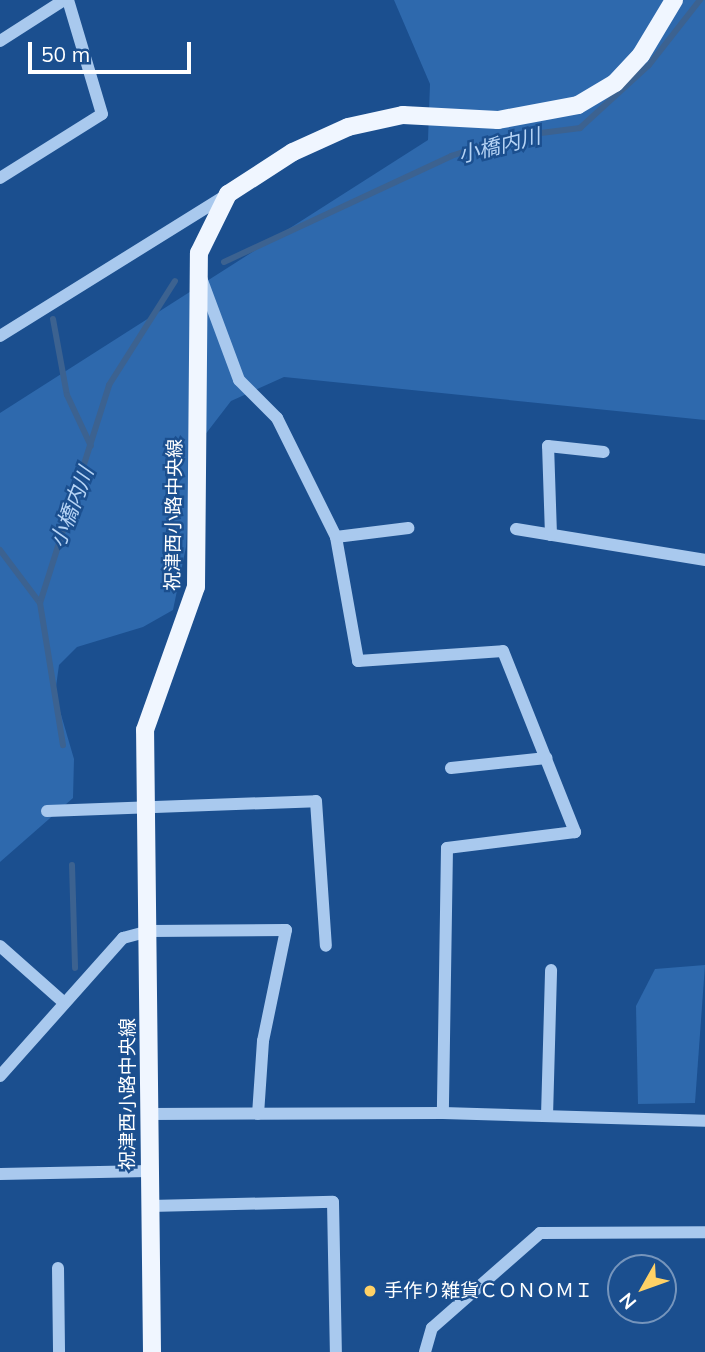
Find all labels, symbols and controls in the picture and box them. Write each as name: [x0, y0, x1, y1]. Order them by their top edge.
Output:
scale bar: [32, 28, 194, 72]
text: 50 m: [41, 41, 90, 67]
water label: 小橋内川: [455, 123, 543, 167]
street label: 祝津西小路中央線: [161, 439, 187, 591]
water label: 小橋内川: [44, 463, 98, 551]
street label: 祝津西小路中央線: [117, 1018, 139, 1170]
north arrow: [607, 1254, 677, 1324]
place label: 手作り雑貨ＣＯＮＯＭＩ: [384, 1280, 593, 1302]
marker: 手作り雑貨ＣＯＮＯＭＩ: [362, 1283, 378, 1299]
text: N: [614, 1288, 641, 1314]

